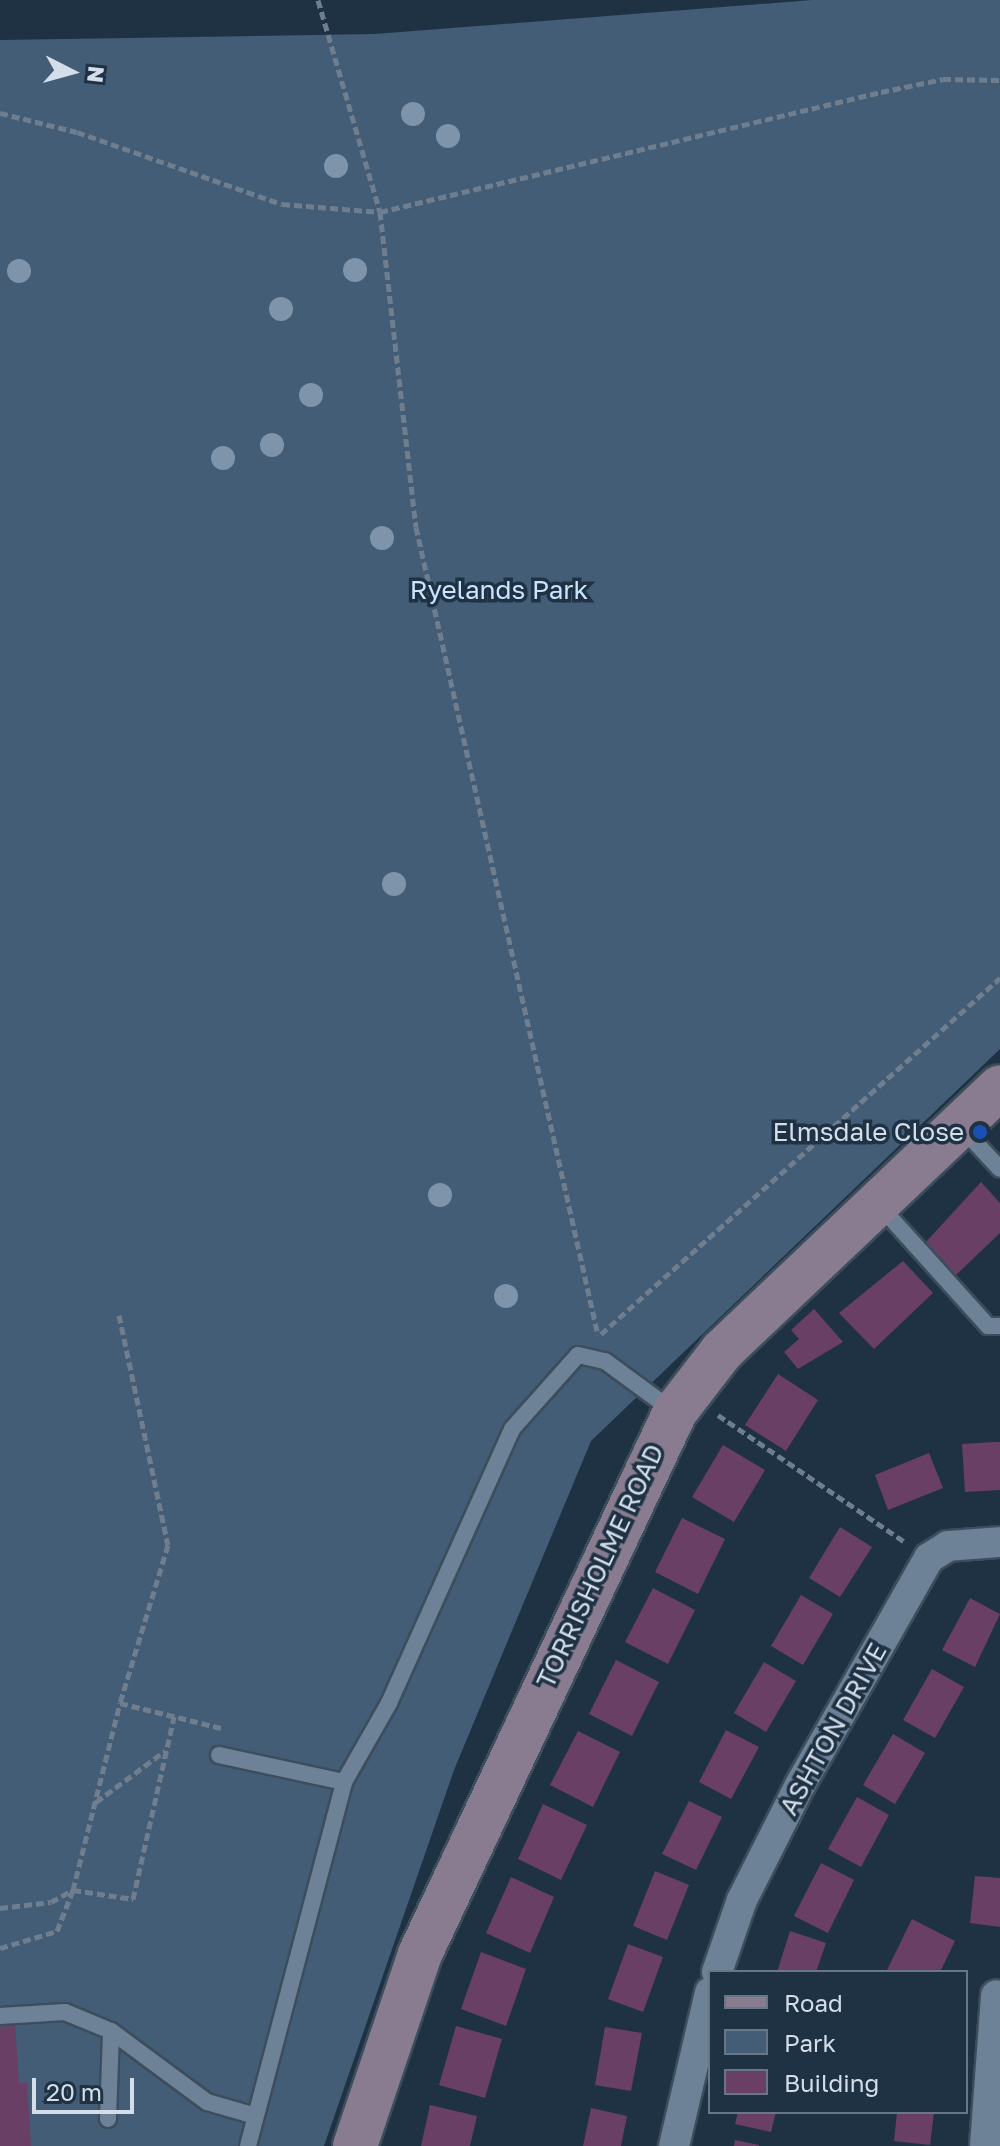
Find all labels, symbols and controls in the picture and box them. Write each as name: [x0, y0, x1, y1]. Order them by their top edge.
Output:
north arrow: [32, 32, 112, 112]
text: N: [82, 65, 111, 84]
park label: Ryelands Park: [410, 574, 588, 606]
place label: Elmsdale Close: [773, 1116, 964, 1148]
marker: Elmsdale Close: [971, 1123, 989, 1141]
street label: TORRISHOLME ROAD: [530, 1439, 670, 1693]
street label: ASHTON DRIVE: [773, 1637, 893, 1821]
legend: [708, 1970, 968, 2114]
text: Road: [784, 1988, 843, 2017]
text: Park: [784, 2028, 836, 2057]
scale bar: [36, 2062, 138, 2112]
text: Building: [784, 2068, 879, 2097]
text: 20 m: [46, 2077, 102, 2106]

